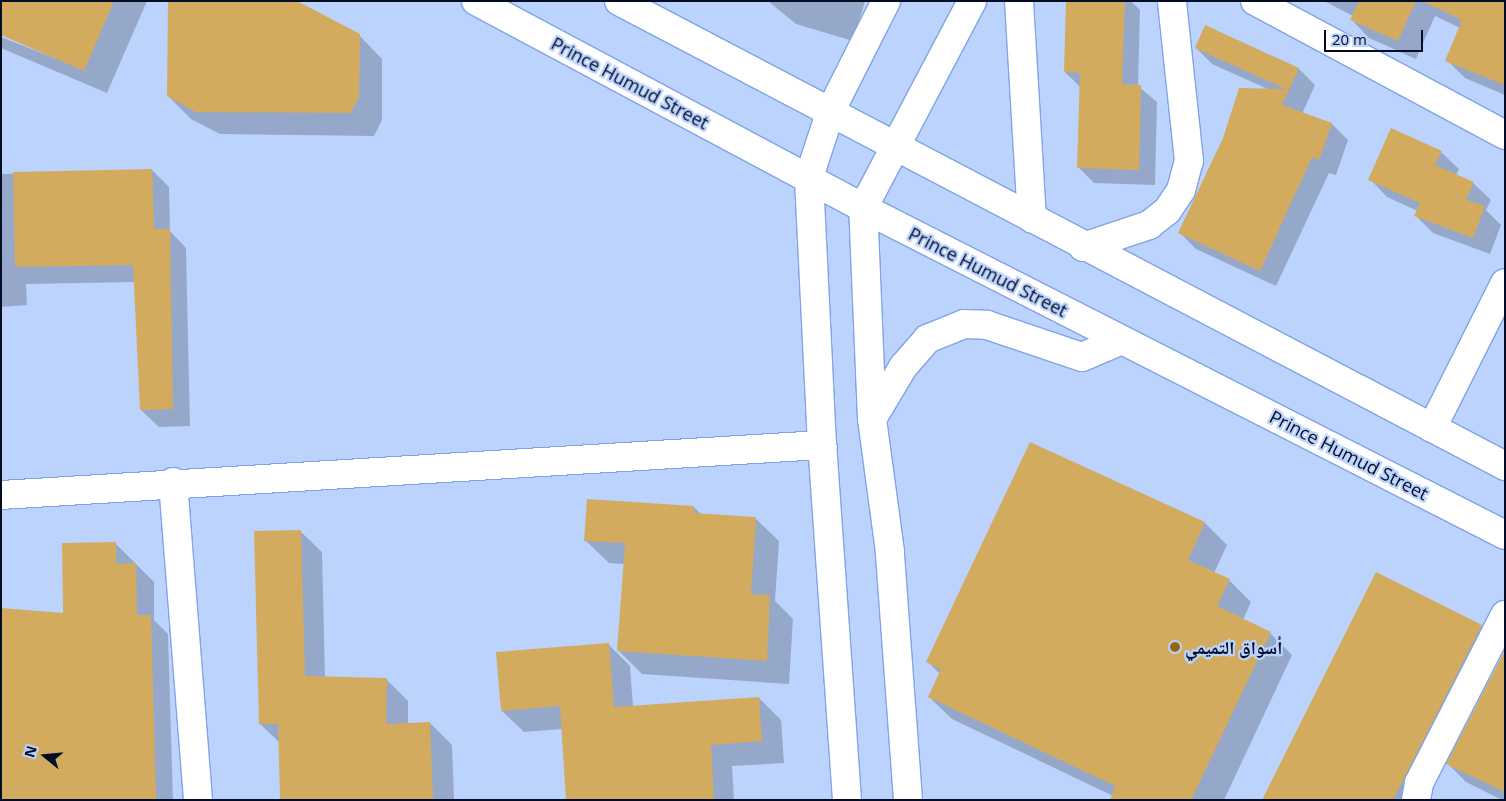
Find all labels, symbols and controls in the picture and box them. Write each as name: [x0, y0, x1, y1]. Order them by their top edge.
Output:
scale bar: [1326, 20, 1425, 52]
text: 20 m: [1332, 29, 1367, 49]
street label: Prince Humud Street: [548, 32, 712, 134]
street label: Prince Humud Street: [905, 223, 1071, 321]
street label: Prince Humud Street: [1266, 406, 1432, 504]
place label: أسواق التميمي: [1185, 636, 1282, 658]
marker: أسواق التميمي: [1169, 641, 1181, 653]
north arrow: [20, 731, 70, 781]
text: N: [19, 743, 41, 760]

